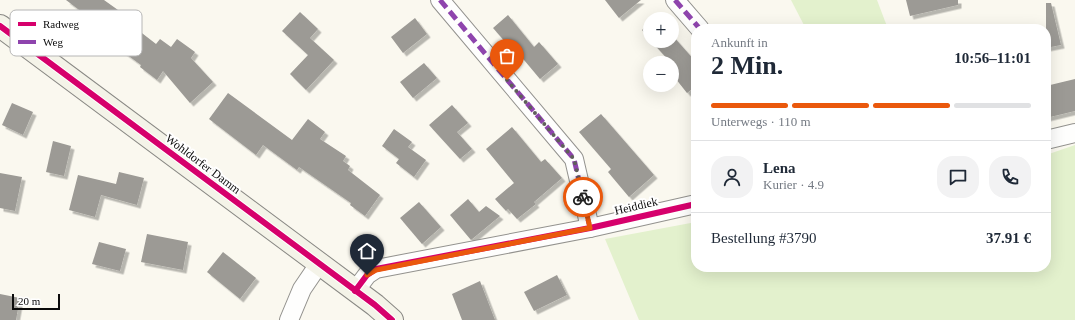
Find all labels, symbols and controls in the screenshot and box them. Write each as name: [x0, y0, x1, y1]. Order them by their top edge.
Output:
legend: [10, 10, 142, 56]
map controls: [643, 12, 679, 92]
button: +: [643, 12, 679, 48]
text: Radweg: [43, 18, 80, 30]
text: Ankunft in: [711, 35, 768, 50]
text: Weg: [43, 36, 63, 48]
pin: [490, 39, 524, 80]
icon: bag: [496, 45, 518, 67]
text: 10:56–11:01: [954, 50, 1031, 66]
text: 2 Min.: [711, 51, 783, 80]
button: −: [643, 56, 679, 92]
text: Unterwegs · 110 m: [711, 114, 811, 129]
street label: Wohldorfer Damm: [163, 131, 244, 197]
button: person: [711, 156, 753, 198]
button: chat: [937, 156, 979, 198]
button: phone: [989, 156, 1031, 198]
text: Lena: [763, 160, 796, 176]
courier: [563, 177, 603, 217]
text: Kurier · 4.9: [763, 177, 824, 192]
icon: bike: [572, 186, 594, 208]
street label: Heiddiek: [613, 194, 659, 218]
text: Bestellung #3790: [711, 230, 816, 246]
text: 37.91 €: [986, 230, 1031, 246]
pin: [350, 234, 384, 275]
icon: home: [356, 240, 378, 262]
scale bar: [12, 292, 60, 311]
text: 20 m: [18, 295, 40, 307]

